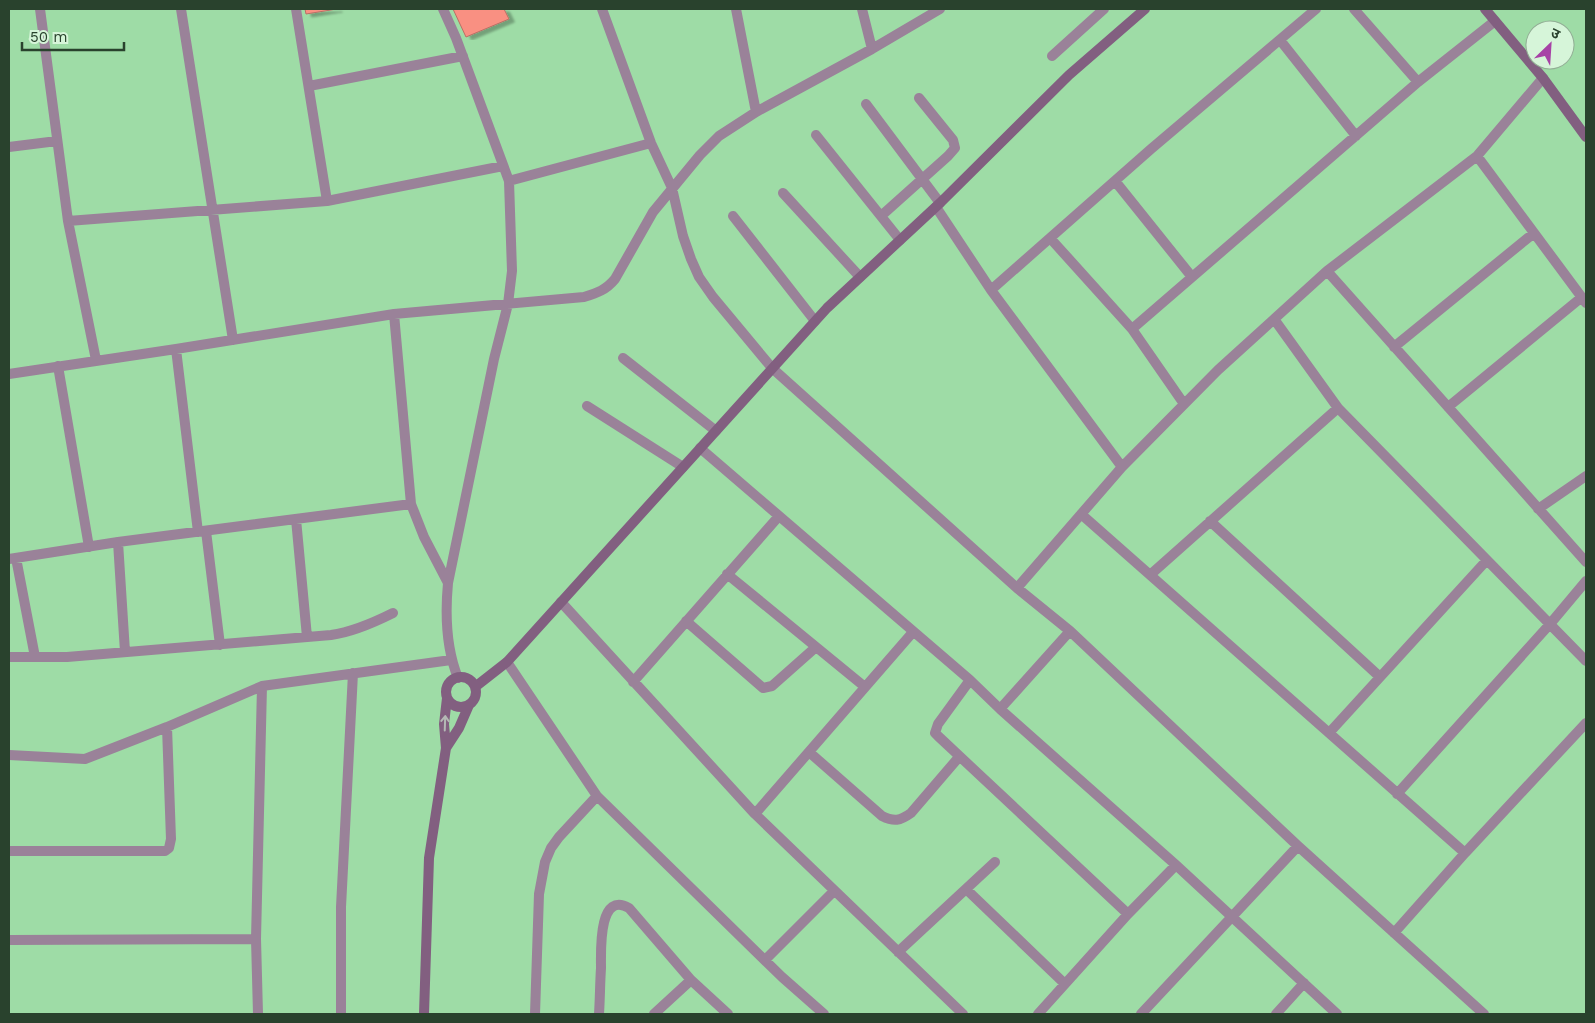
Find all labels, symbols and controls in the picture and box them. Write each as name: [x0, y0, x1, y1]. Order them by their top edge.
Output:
scale bar: [22, 20, 125, 52]
north arrow: [1525, 20, 1575, 70]
text: उ: [1548, 24, 1563, 43]
text: 50 m: [30, 28, 67, 46]
one-way arrow: [440, 715, 450, 732]

